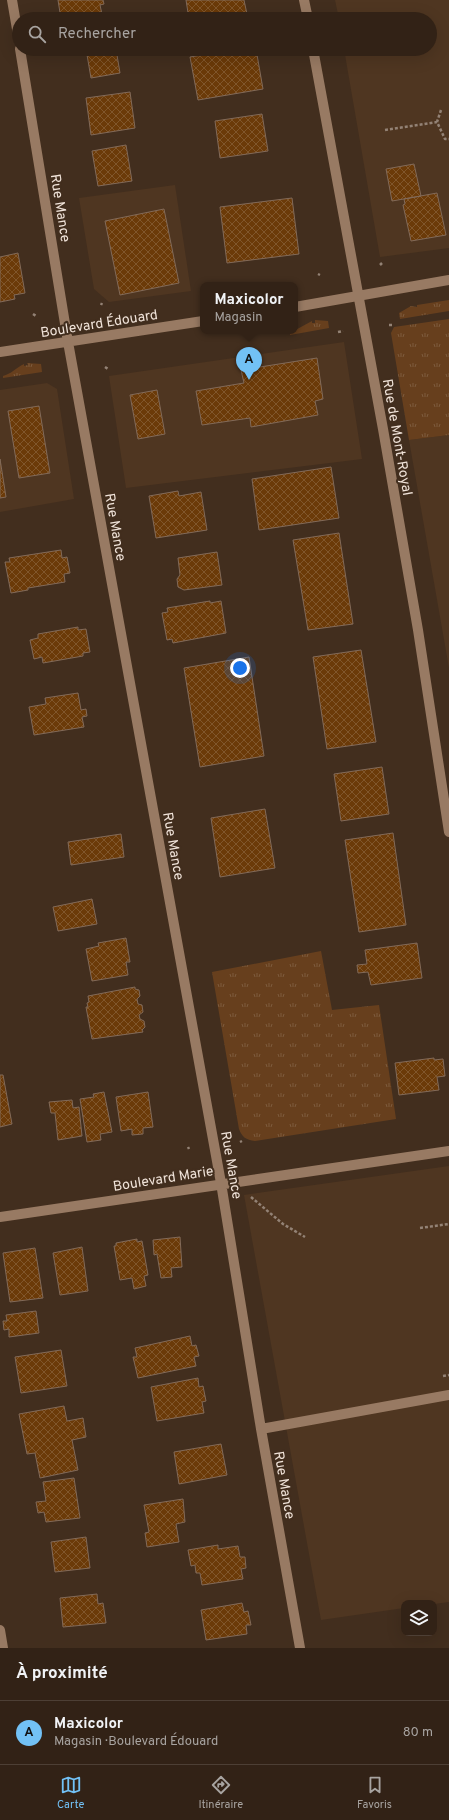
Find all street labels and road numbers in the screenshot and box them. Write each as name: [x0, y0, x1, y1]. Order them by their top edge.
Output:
street label: Rue Mance: [46, 173, 73, 244]
street label: Boulevard Édouard: [39, 306, 159, 342]
street label: Rue de Mont-Royal: [378, 378, 415, 497]
street label: Rue Mance: [100, 492, 129, 563]
street label: Rue Mance: [158, 811, 187, 882]
street label: Rue Mance: [216, 1130, 245, 1201]
street label: Boulevard Marie: [112, 1163, 215, 1196]
street label: Rue Mance: [269, 1450, 298, 1521]

